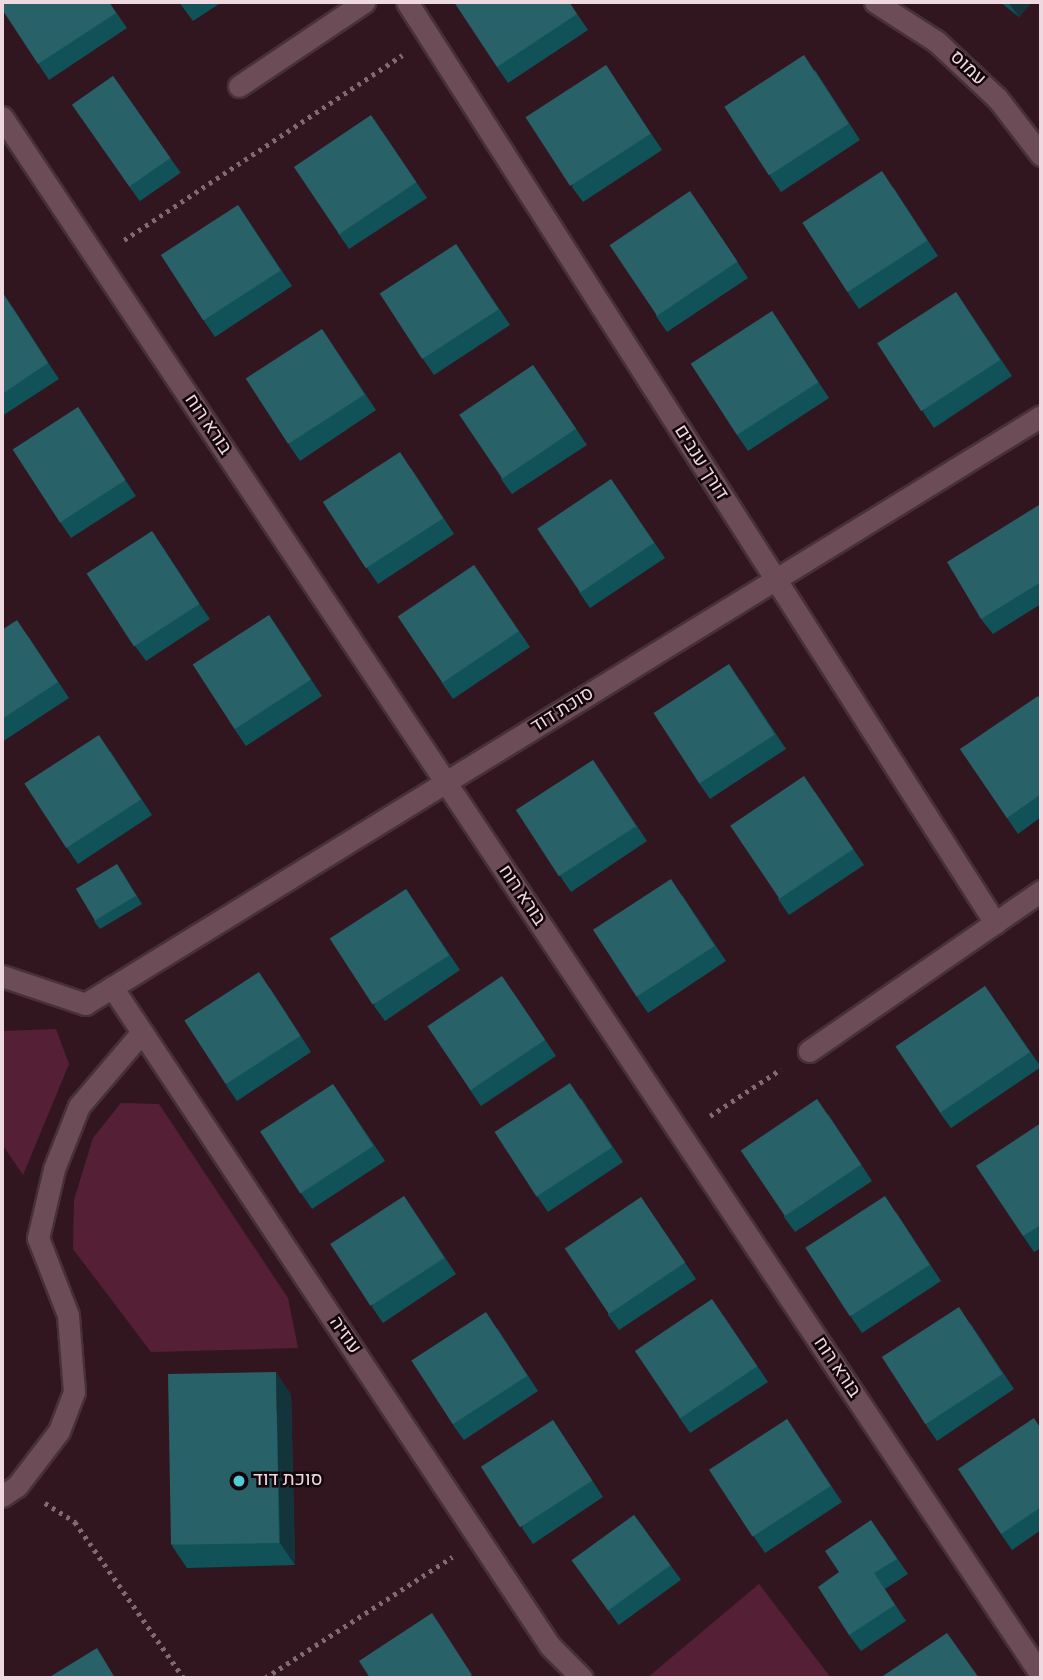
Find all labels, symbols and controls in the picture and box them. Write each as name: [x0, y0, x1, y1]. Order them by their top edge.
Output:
street label: עמוס: [944, 47, 990, 91]
street label: בורא רוח: [179, 390, 235, 460]
street label: דורך ענבים: [668, 421, 732, 505]
street label: סוכת דוד: [527, 683, 599, 739]
street label: בורא רוח: [493, 861, 549, 931]
street label: עוזיה: [323, 1313, 365, 1359]
street label: בורא רוח: [808, 1333, 864, 1403]
place label: סוכת דוד: [253, 1470, 323, 1492]
marker: סוכת דוד: [231, 1473, 247, 1489]

